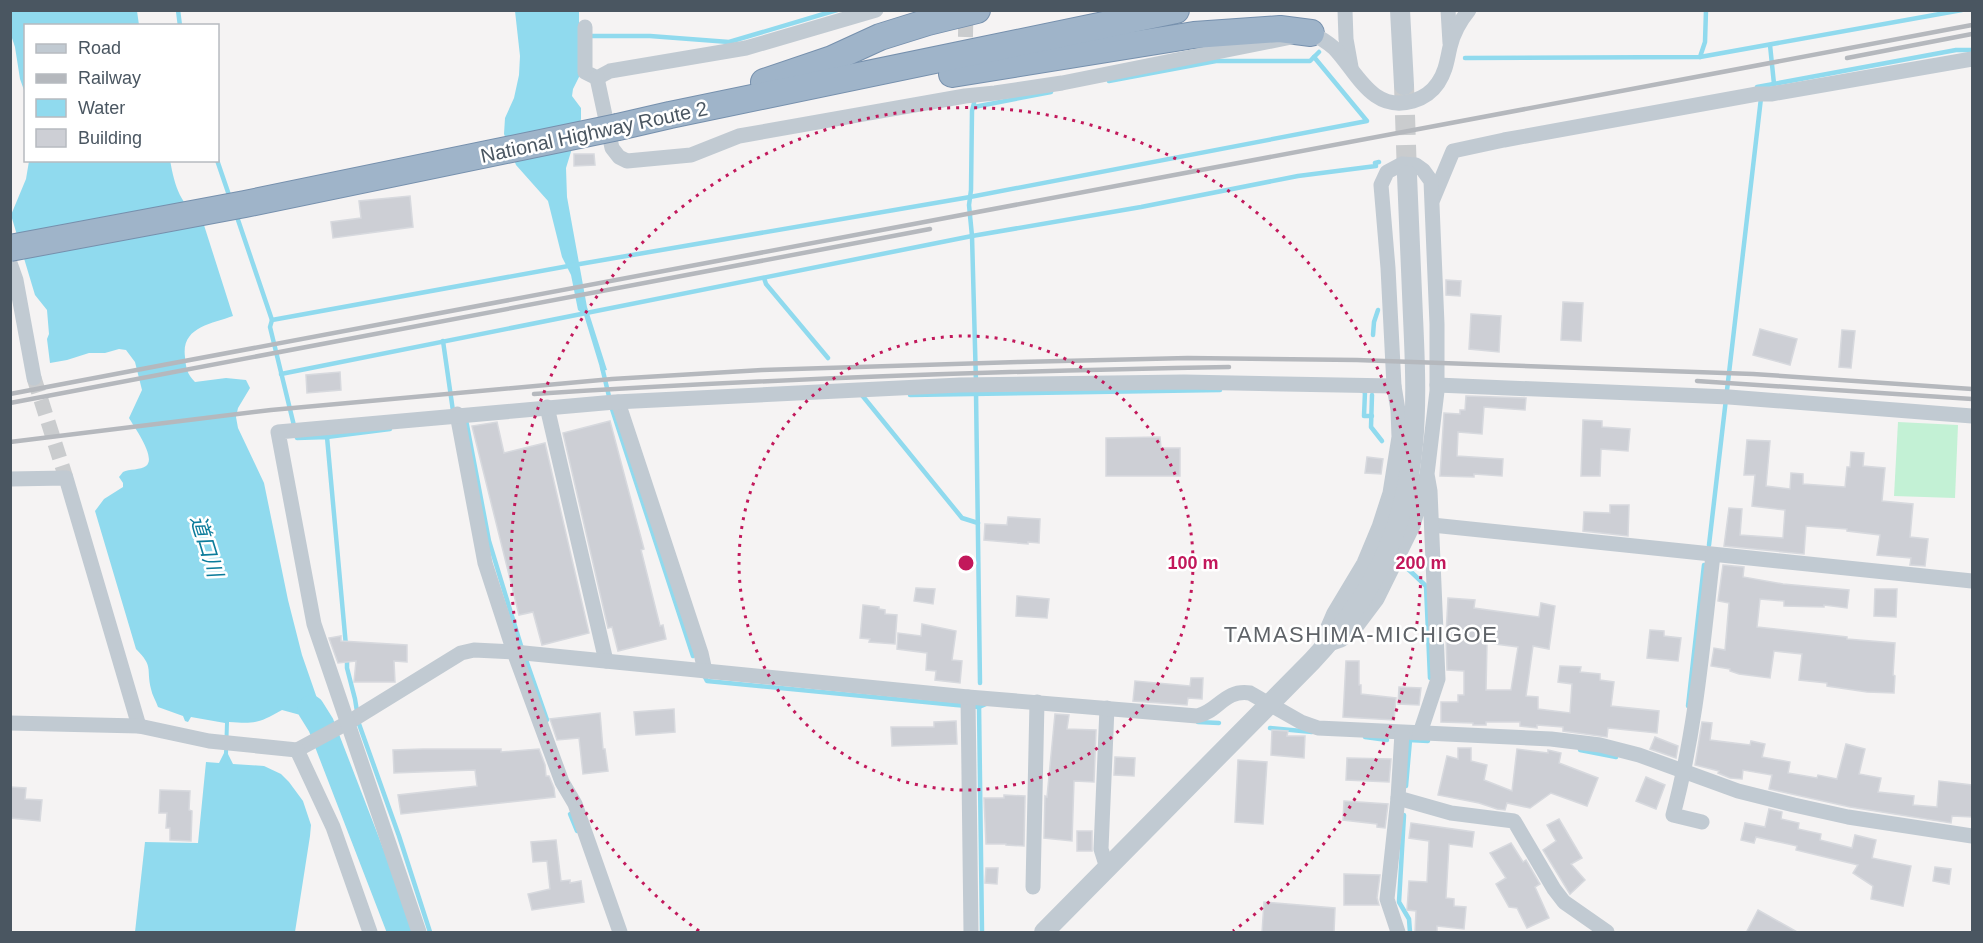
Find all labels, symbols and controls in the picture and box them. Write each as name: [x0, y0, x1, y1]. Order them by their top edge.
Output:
legend: [24, 24, 219, 162]
text: Road: [78, 38, 121, 58]
text: Railway: [78, 68, 141, 88]
street label: National Highway Route 2: [479, 97, 709, 167]
text: Water: [78, 98, 125, 118]
text: Building: [78, 128, 142, 148]
water label: 道口川: [187, 513, 228, 581]
centre of rings: [956, 553, 976, 573]
text: 100 m: [1167, 553, 1219, 573]
text: 200 m: [1395, 553, 1447, 573]
district label: TAMASHIMA-MICHIGOE: [1224, 622, 1498, 647]

